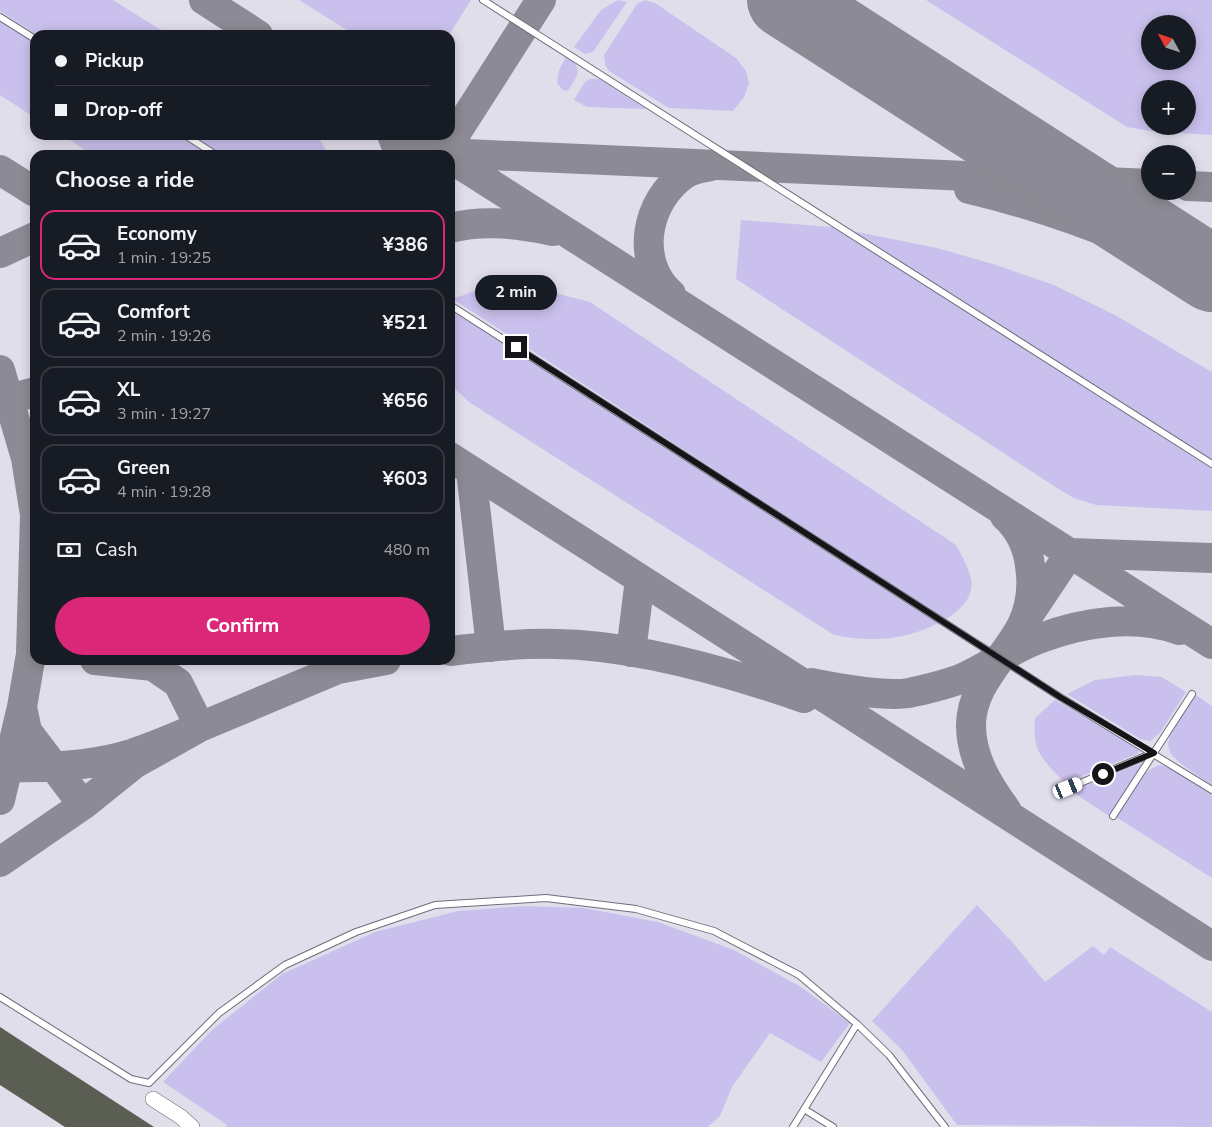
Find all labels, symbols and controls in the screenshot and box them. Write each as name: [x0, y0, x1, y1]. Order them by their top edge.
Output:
north arrow: [1141, 15, 1196, 70]
map controls: [1141, 15, 1196, 200]
text: Pickup: [85, 48, 144, 74]
button: +: [1141, 80, 1196, 135]
text: Drop-off: [85, 97, 162, 123]
button: −: [1141, 145, 1196, 200]
text: Choose a ride: [55, 165, 194, 195]
text: Economy: [117, 221, 197, 247]
icon: car: [57, 223, 102, 268]
text: ¥386: [382, 232, 428, 258]
text: 1 min · 19:25: [117, 247, 211, 269]
callout: 2 min: [475, 274, 557, 310]
text: 2 min: [495, 281, 537, 303]
text: Comfort: [117, 299, 190, 325]
icon: car: [57, 301, 102, 346]
text: ¥521: [382, 310, 428, 336]
text: 2 min · 19:26: [117, 325, 211, 347]
route end: [505, 336, 527, 358]
text: XL: [117, 377, 140, 403]
icon: car: [57, 379, 102, 424]
text: ¥656: [382, 388, 428, 414]
text: 3 min · 19:27: [117, 403, 211, 425]
text: Green: [117, 455, 170, 481]
icon: car: [57, 457, 102, 502]
text: ¥603: [382, 466, 428, 492]
text: 4 min · 19:28: [117, 481, 211, 503]
icon: cash: [55, 536, 83, 564]
text: Cash: [95, 537, 137, 563]
text: 480 m: [383, 539, 430, 561]
button: Confirm: [55, 597, 430, 655]
route start: [1092, 763, 1114, 785]
car: [1051, 775, 1084, 801]

